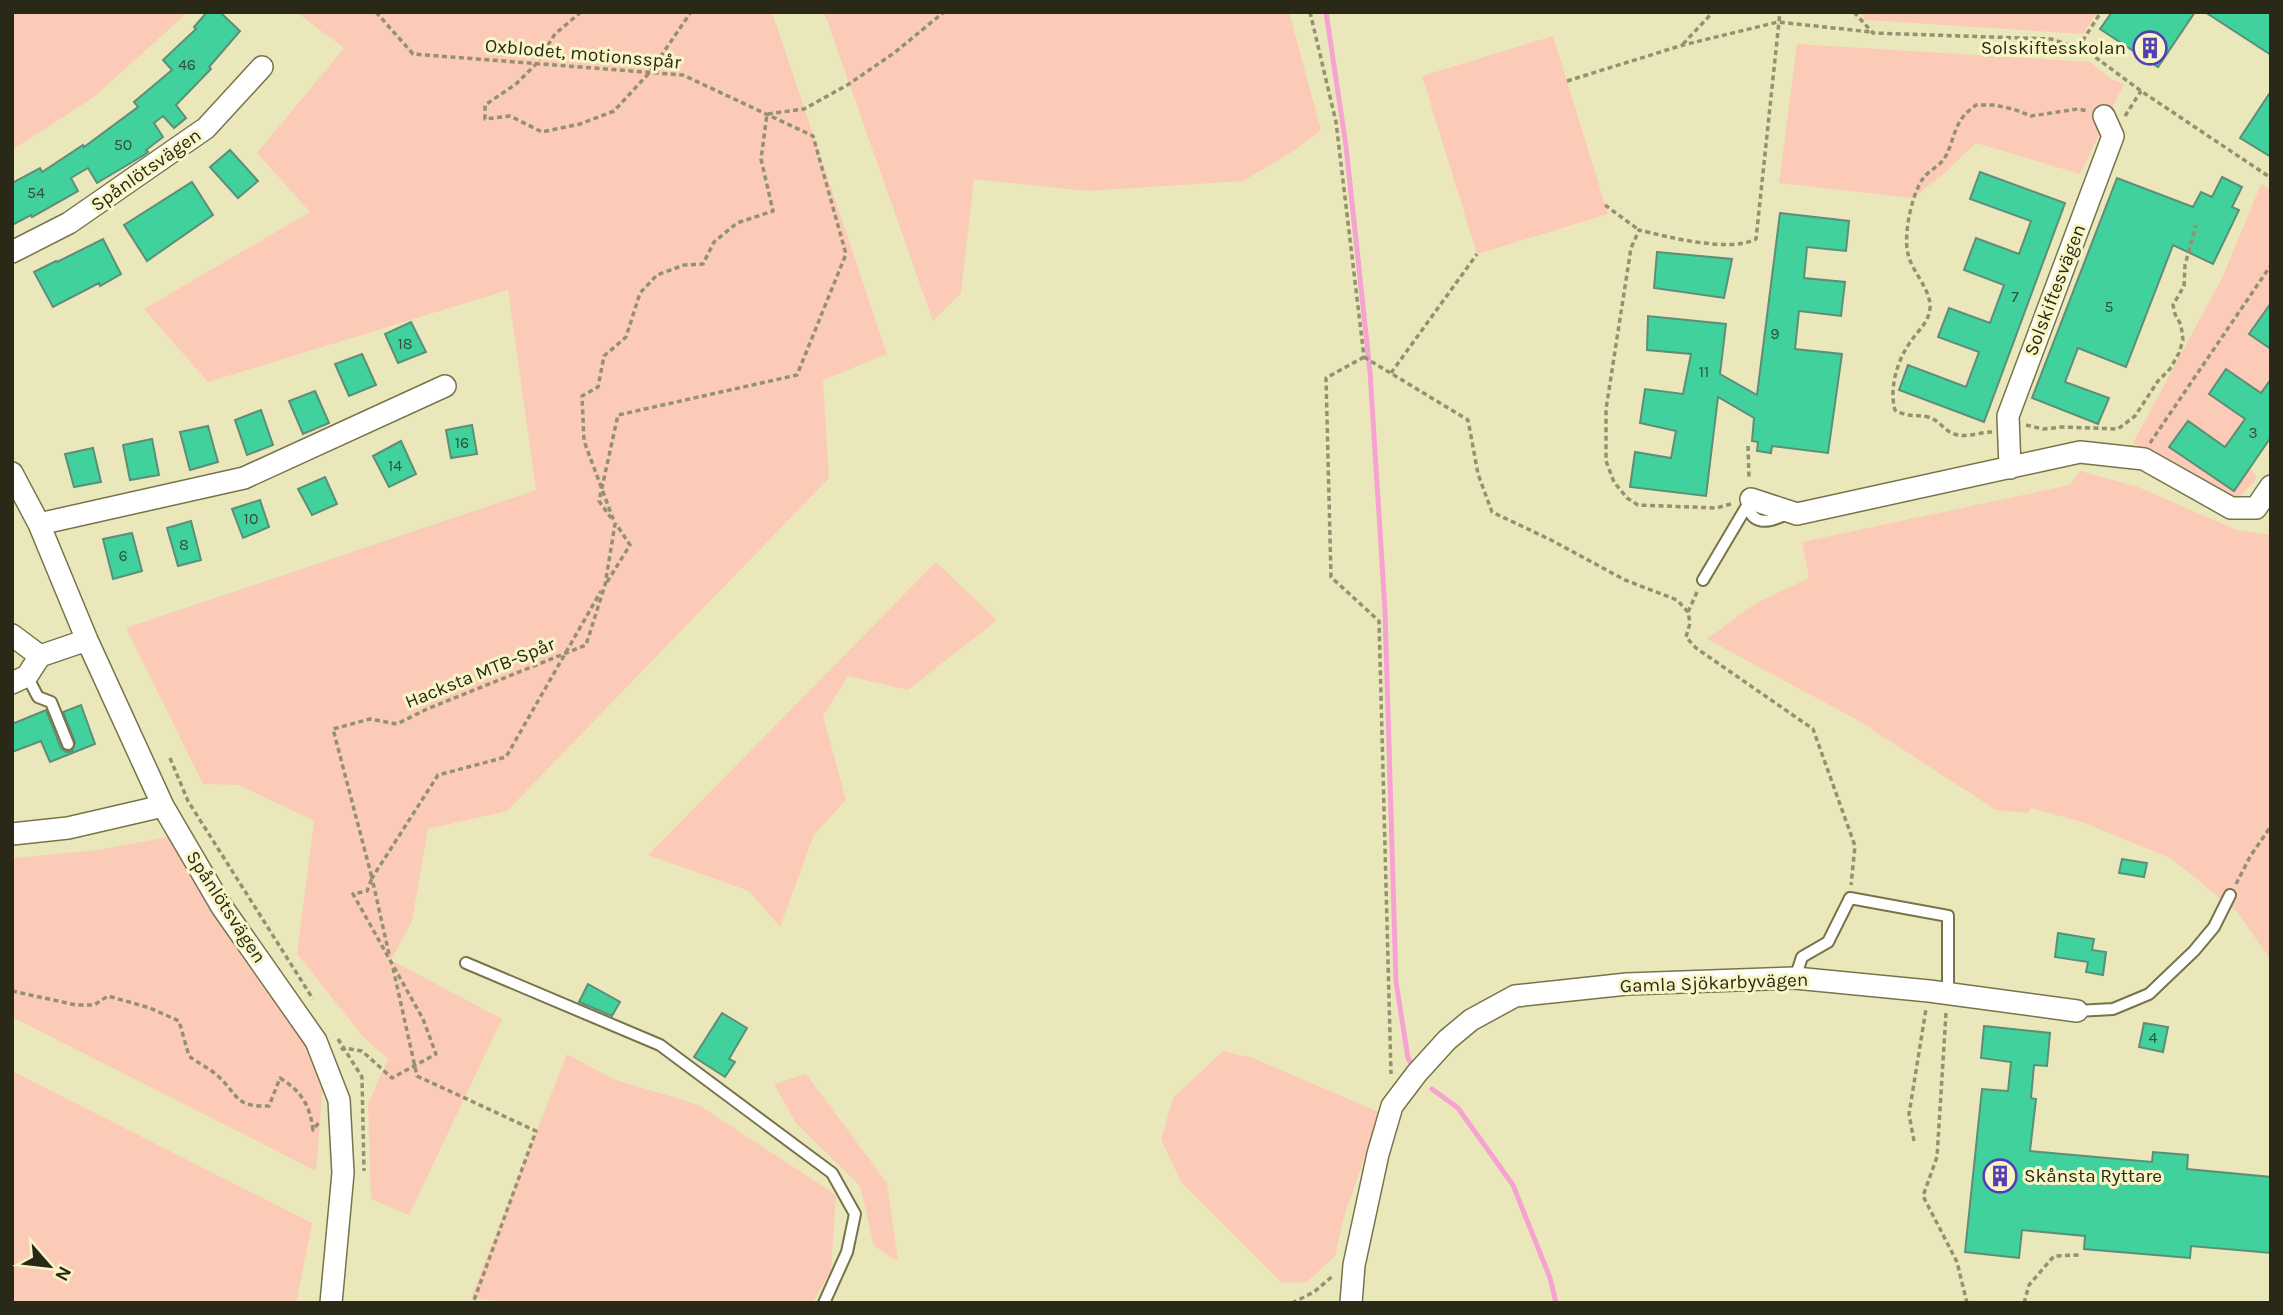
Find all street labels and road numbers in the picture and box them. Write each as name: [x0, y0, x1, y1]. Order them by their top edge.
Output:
street label: Oxblodet, motionsspår: [484, 34, 682, 74]
street label: Spånlötsvägen: [87, 124, 205, 216]
street label: Solskiftesvägen: [2020, 221, 2090, 359]
street label: Hacksta MTB-Spår: [402, 633, 558, 713]
street label: Spånlötsvägen: [182, 847, 270, 967]
street label: Gamla Sjökarbyvägen: [1619, 969, 1809, 997]

